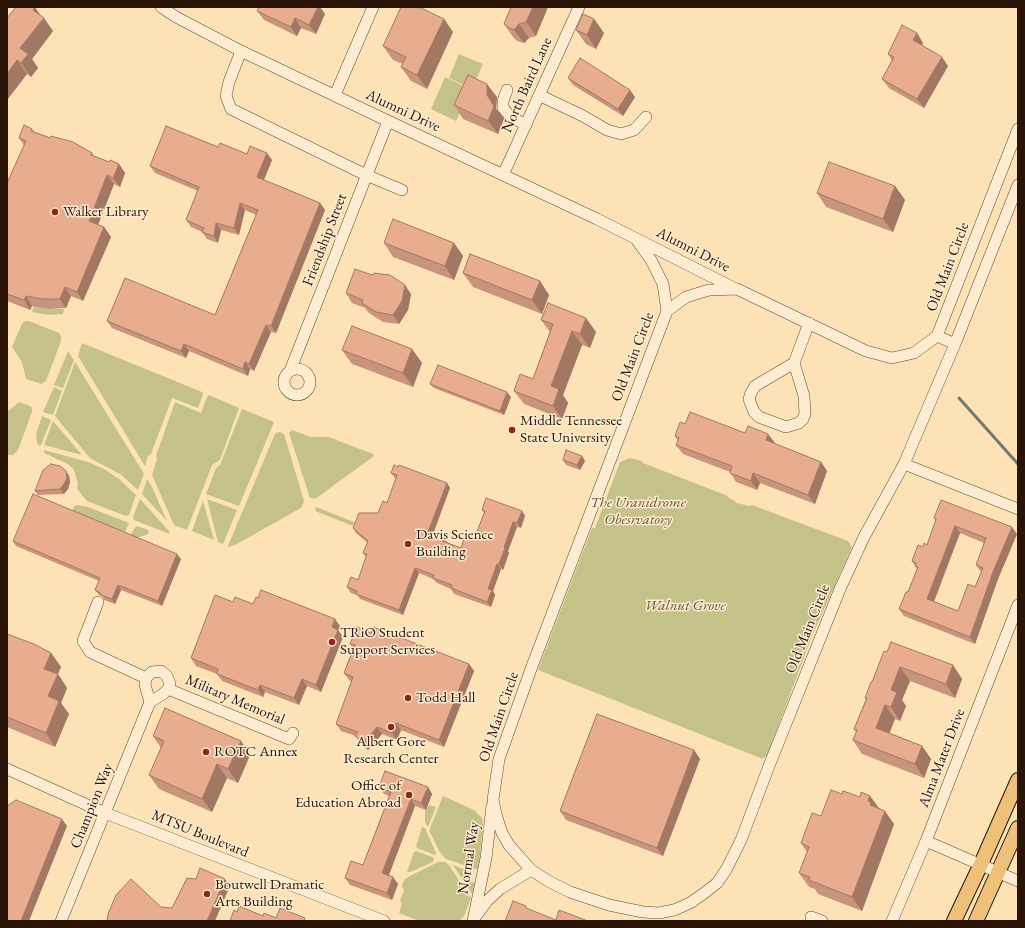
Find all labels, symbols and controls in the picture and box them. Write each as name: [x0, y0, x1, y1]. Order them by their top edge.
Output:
street label: North Baird Lane: [498, 35, 556, 135]
street label: Alumni Drive: [363, 86, 443, 136]
street label: Friendship Street: [299, 191, 351, 289]
place label: Walker Library: [63, 203, 148, 221]
marker: Walker Library: [50, 207, 60, 217]
street label: Old Main Circle: [923, 220, 973, 314]
street label: Alumni Drive: [653, 224, 733, 276]
street label: Old Main Circle: [608, 310, 658, 404]
place label: Middle Tennessee State University: [520, 412, 622, 447]
marker: Middle Tennessee State University: [507, 425, 517, 435]
park label: The Uranidrome Obesrvatory: [590, 494, 686, 529]
place label: Davis Science Building: [416, 526, 493, 561]
marker: Davis Science Building: [403, 539, 413, 549]
street label: Old Main Circle: [782, 582, 834, 676]
park label: Walnut Grove: [644, 597, 726, 615]
place label: TRiO Student Support Services: [340, 624, 435, 659]
marker: TRiO Student Support Services: [327, 637, 337, 647]
street label: Old Main Circle: [475, 669, 523, 765]
street label: Military Memorial: [183, 671, 287, 729]
place label: Todd Hall: [416, 689, 475, 707]
marker: Todd Hall: [403, 693, 413, 703]
street label: Alma Mater Drive: [915, 706, 969, 810]
marker: Albert Gore Research Center: [386, 722, 396, 732]
place label: Albert Gore Research Center: [343, 733, 439, 768]
place label: ROTC Annex: [214, 743, 298, 761]
marker: ROTC Annex: [201, 747, 211, 757]
street label: Champion Way: [67, 761, 117, 851]
place label: Office of Education Abroad: [295, 777, 401, 812]
marker: Office of Education Abroad: [404, 790, 414, 800]
street label: MTSU Boulevard: [149, 806, 251, 862]
street label: Normal Way: [454, 820, 484, 896]
place label: Boutwell Dramatic Arts Building: [215, 876, 324, 911]
marker: Boutwell Dramatic Arts Building: [202, 889, 212, 899]

